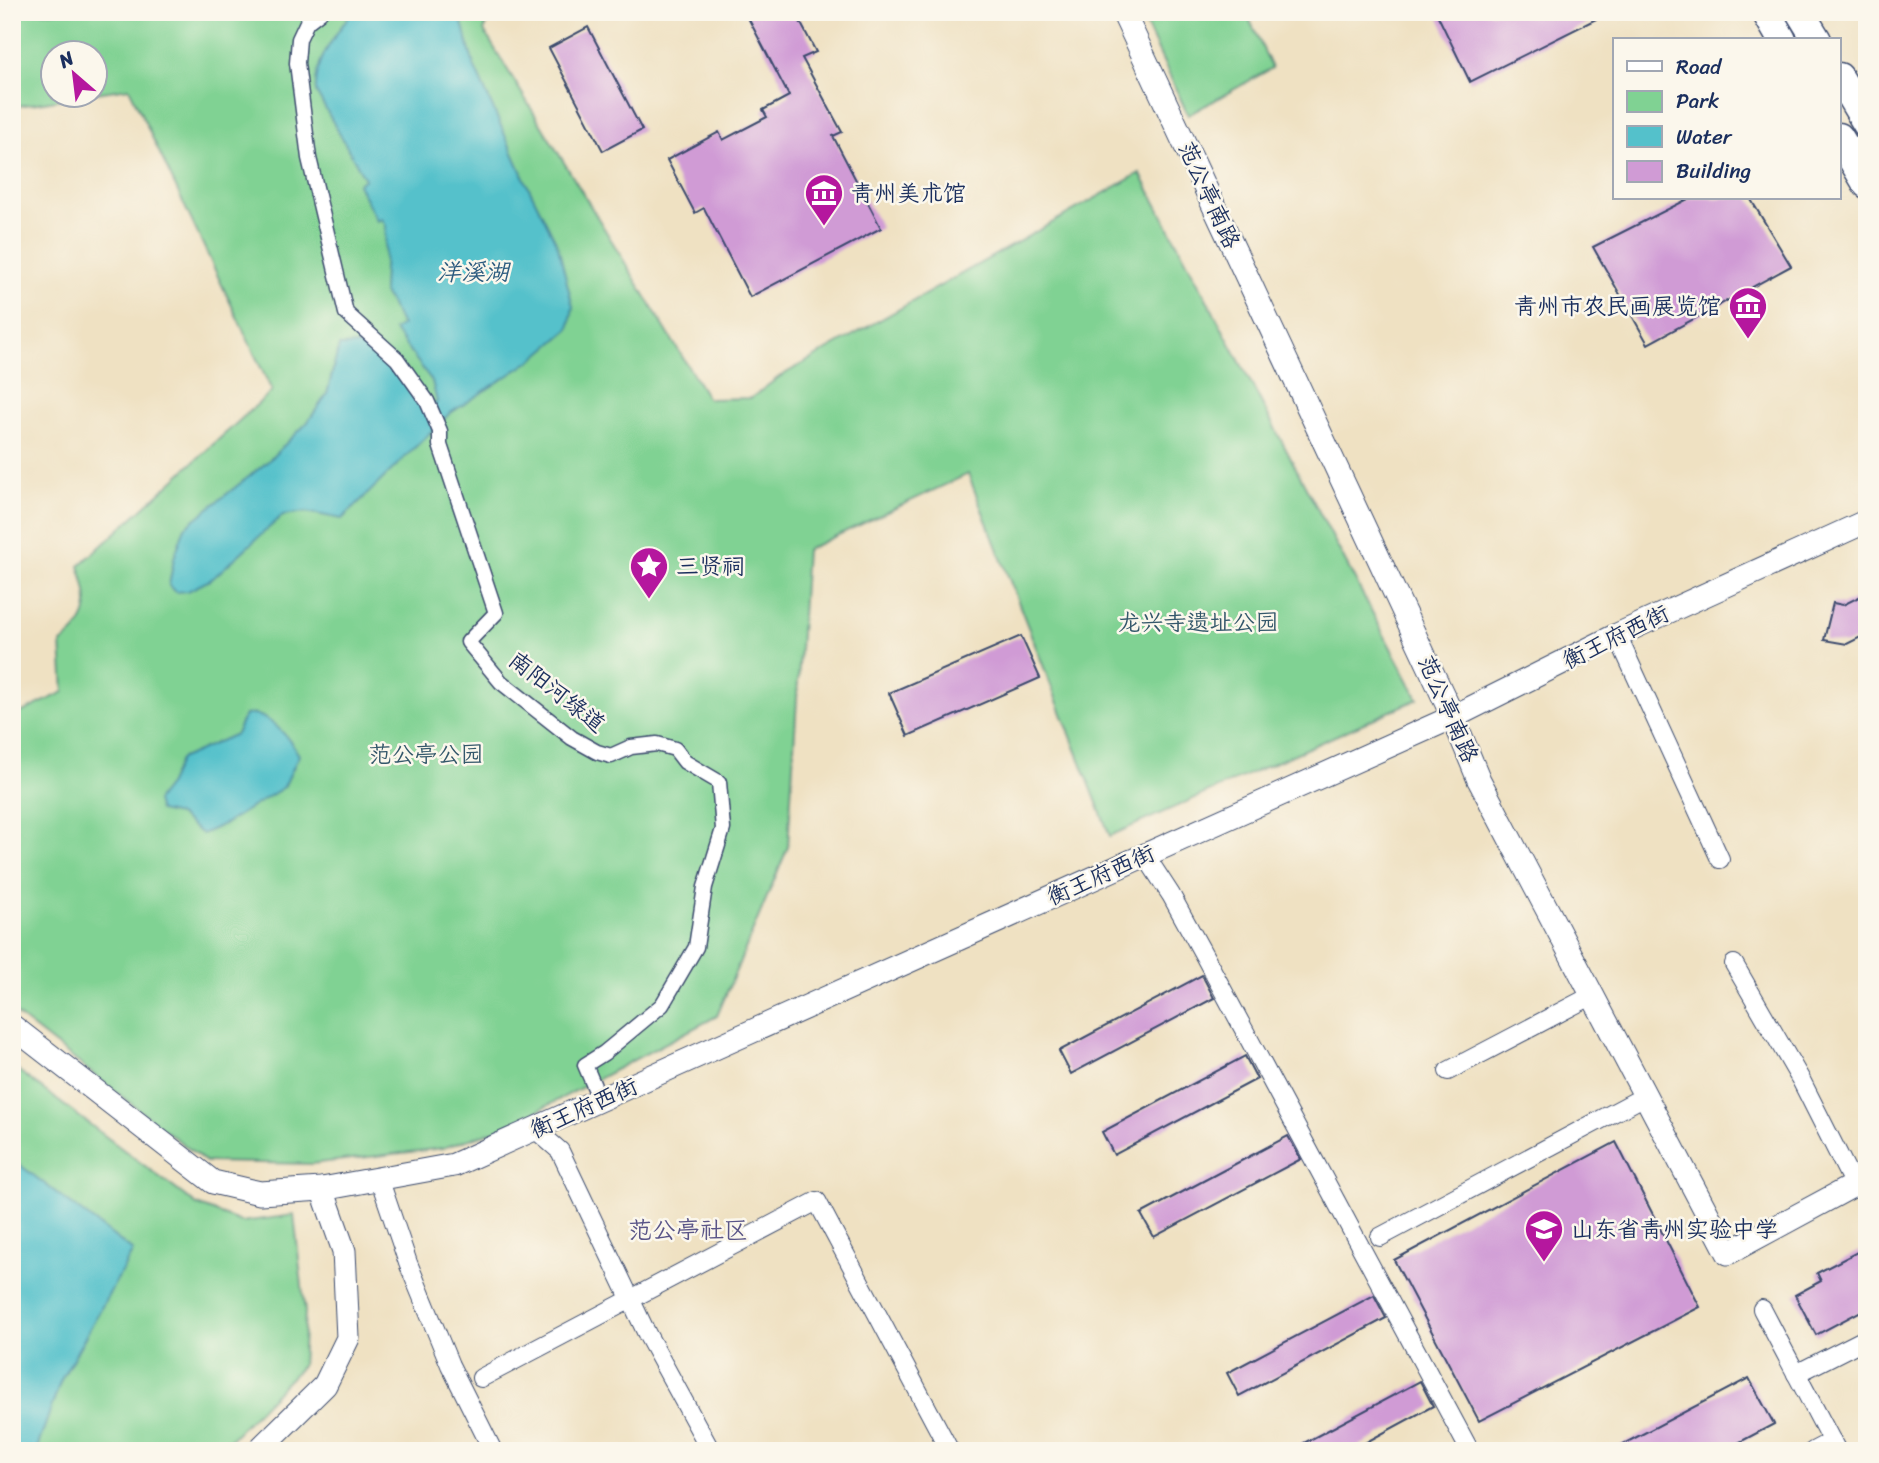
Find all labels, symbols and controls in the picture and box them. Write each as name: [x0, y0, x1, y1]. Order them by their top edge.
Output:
north arrow: [38, 38, 108, 108]
legend: [1613, 38, 1840, 200]
text: N: [52, 41, 81, 78]
text: Road: [1676, 48, 1723, 86]
text: Park: [1676, 82, 1719, 120]
text: Water: [1676, 118, 1733, 156]
street label: 范公亭南路: [1166, 134, 1252, 256]
text: Building: [1676, 152, 1752, 190]
museum icon: 青州美术馆: [803, 172, 845, 227]
place label: 青州美术馆: [851, 173, 966, 214]
water label: 洋溪湖: [437, 251, 512, 293]
museum icon: 青州市农民画展览馆: [1727, 285, 1769, 340]
place label: 青州市农民画展览馆: [1514, 286, 1721, 327]
place icon: 三贤祠: [628, 545, 670, 600]
place label: 三贤祠: [676, 546, 745, 587]
street label: 衡王府西街: [1555, 593, 1677, 681]
park label: 龙兴寺遗址公园: [1118, 602, 1279, 643]
street label: 南阳河绿道: [499, 640, 615, 744]
street label: 范公亭南路: [1406, 648, 1490, 770]
park label: 范公亭公园: [369, 734, 484, 775]
street label: 衡王府西街: [1040, 833, 1162, 917]
street label: 衡王府西街: [523, 1066, 645, 1150]
school or university icon: 山东省青州实验中学: [1523, 1208, 1565, 1263]
district label: 范公亭社区: [628, 1209, 748, 1251]
place label: 山东省青州实验中学: [1571, 1209, 1778, 1250]

